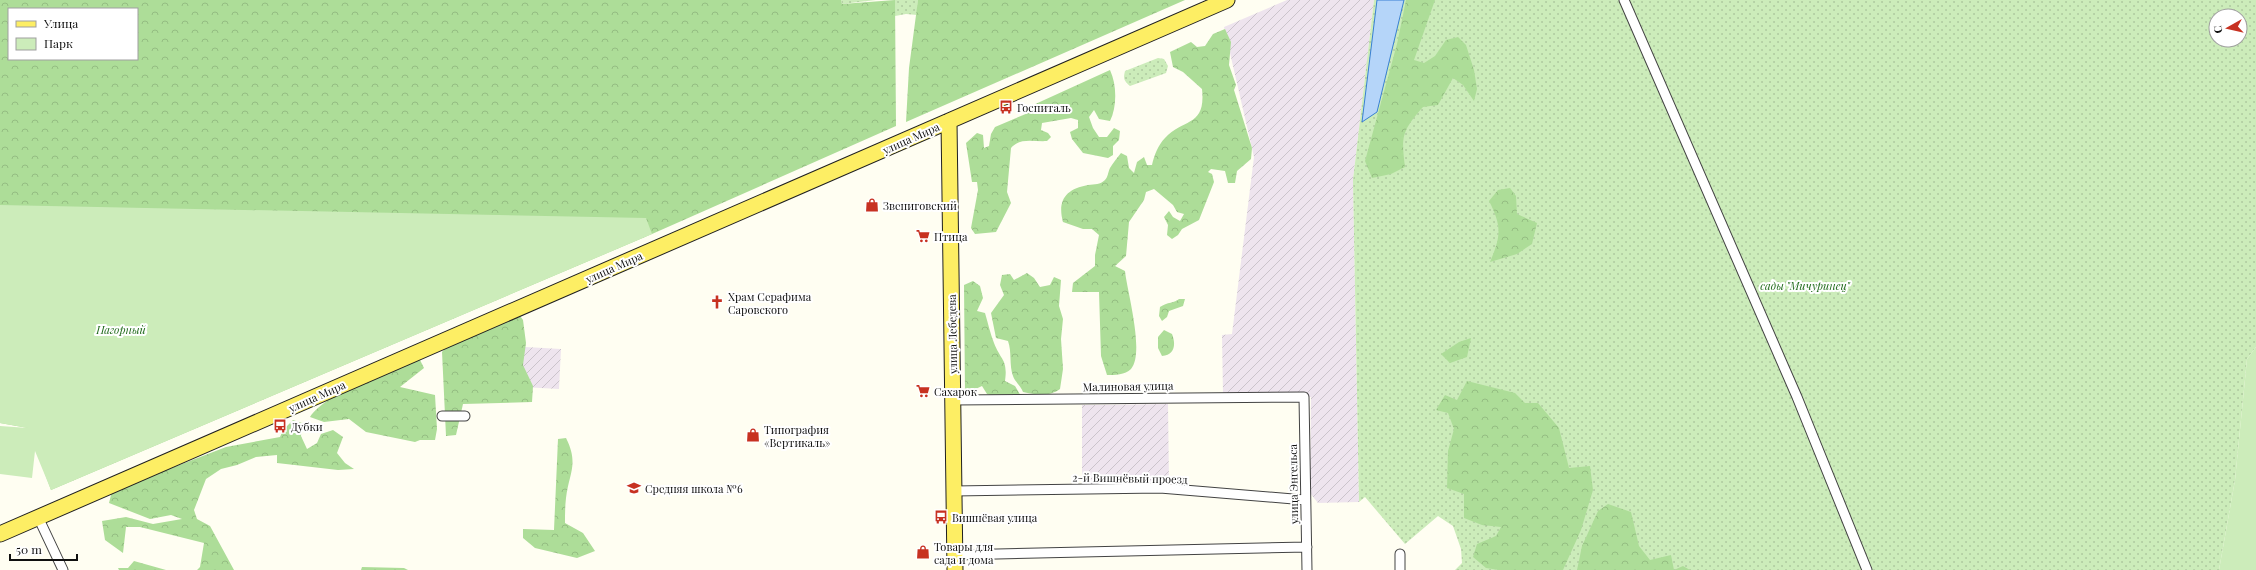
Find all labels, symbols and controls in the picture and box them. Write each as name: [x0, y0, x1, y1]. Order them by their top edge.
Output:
legend: [8, 8, 138, 60]
north arrow: [2208, 8, 2248, 48]
text: Улица: [43, 15, 78, 31]
text: С: [2210, 24, 2226, 34]
text: Парк: [44, 35, 73, 51]
bus stop icon: Госпиталь: [998, 99, 1014, 115]
place label: Госпиталь: [1017, 100, 1071, 115]
street label: улица Мира: [879, 119, 942, 158]
shop icon: Звениговский: [864, 197, 880, 213]
place label: Звениговский: [883, 198, 957, 213]
supermarket icon: Птица: [915, 228, 931, 244]
place label: Птица: [934, 229, 968, 244]
street label: улица Мира: [582, 248, 645, 287]
park label: сады "Мичуринец": [1760, 278, 1850, 293]
place label: Храм Серафима Саровского: [728, 289, 812, 317]
church icon: Храм Серафима Саровского: [709, 294, 725, 310]
street label: улица Лебедева: [944, 294, 960, 375]
park label: Нагорный: [95, 322, 147, 337]
street label: улица Мира: [285, 377, 348, 416]
street label: Малиновая улица: [1083, 378, 1174, 394]
supermarket icon: Сахарок: [915, 383, 931, 399]
place label: Сахарок: [934, 384, 978, 399]
bus stop icon: Дубки: [272, 418, 288, 434]
place label: Дубки: [291, 419, 323, 434]
place label: Типография «Вертикаль»: [764, 422, 831, 450]
shop icon: Типография «Вертикаль»: [745, 427, 761, 443]
street label: улица Энгельса: [1285, 443, 1301, 525]
street label: 2-й Вишнёвый проезд: [1072, 469, 1188, 487]
school or university icon: Средняя школа №6: [626, 480, 642, 496]
place label: Средняя школа №6: [645, 481, 743, 496]
bus stop icon: Вишнёвая улица: [933, 509, 949, 525]
place label: Вишнёвая улица: [952, 510, 1038, 525]
scale bar: [10, 536, 77, 562]
place label: Товары для сада и дома: [934, 539, 994, 567]
text: 50 m: [16, 541, 42, 557]
shop icon: Товары для сада и дома: [915, 544, 931, 560]

